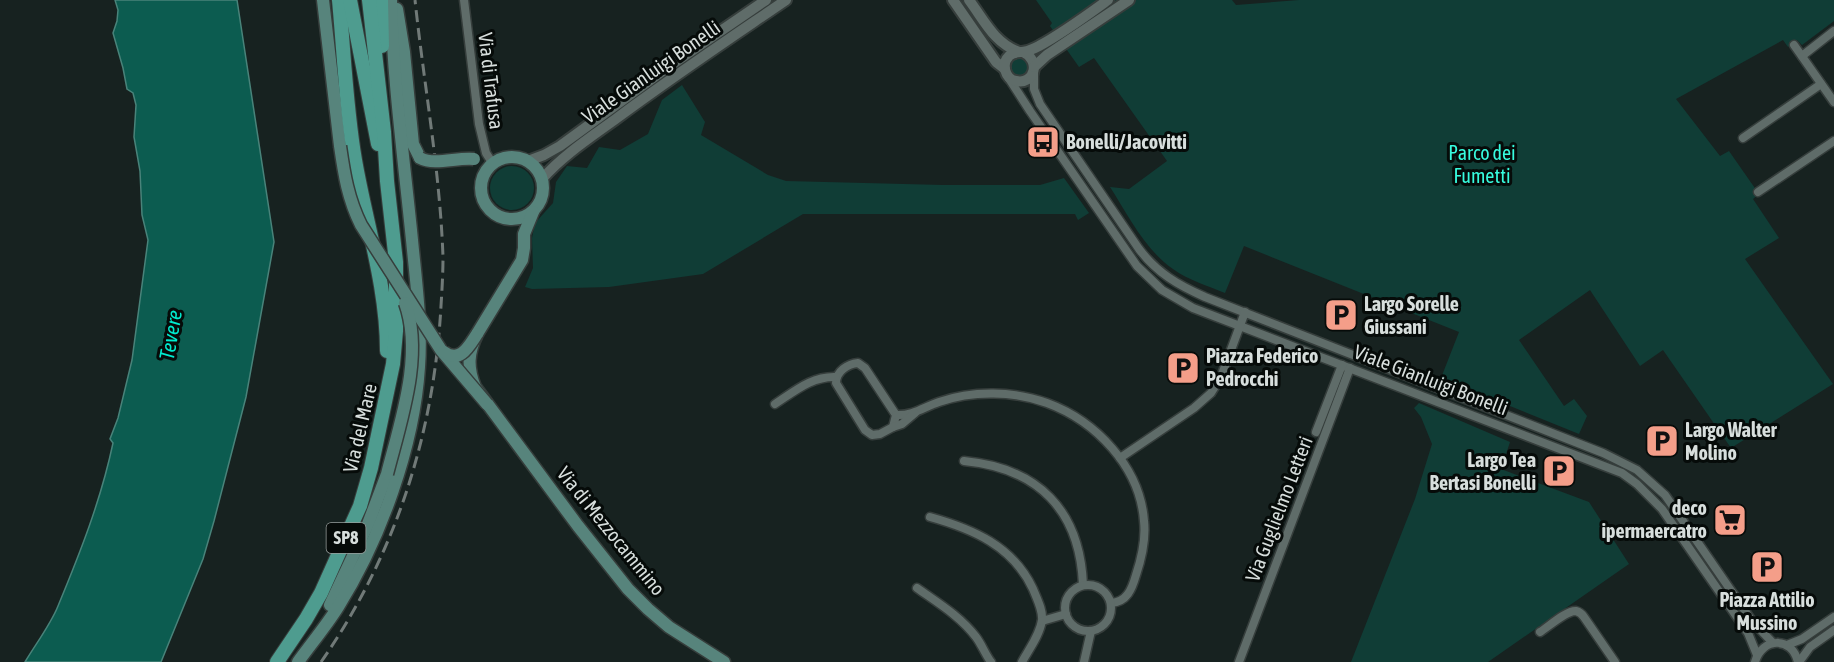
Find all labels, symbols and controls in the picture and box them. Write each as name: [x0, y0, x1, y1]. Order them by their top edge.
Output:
street label: Viale Gianluigi Bonelli: [577, 15, 724, 128]
street label: Via di Trafusa: [474, 31, 509, 131]
bus stop icon: Bonelli/Jacovitti: [1025, 124, 1061, 160]
place label: Bonelli/Jacovitti: [1066, 130, 1187, 153]
park label: Parco dei Fumetti: [1448, 141, 1516, 187]
place label: Largo Sorelle Giussani: [1364, 292, 1459, 338]
parking icon: Largo Sorelle Giussani: [1323, 297, 1359, 333]
water label: Tevere: [154, 308, 186, 362]
street label: Viale Gianluigi Bonelli: [1351, 340, 1511, 420]
place label: Piazza Federico Pedrocchi: [1206, 344, 1318, 390]
parking icon: Piazza Federico Pedrocchi: [1165, 350, 1201, 386]
street label: Via del Mare: [338, 381, 381, 475]
place label: Largo Walter Molino: [1685, 418, 1778, 464]
parking icon: Largo Walter Molino: [1644, 423, 1680, 459]
street label: Via Guglielmo Letteri: [1240, 433, 1317, 585]
place label: Largo Tea Bertasi Bonelli: [1429, 448, 1536, 494]
parking icon: Largo Tea Bertasi Bonelli: [1541, 453, 1577, 489]
street label: Via di Mezzocammino: [553, 462, 670, 600]
place label: deco ipermaercatro: [1602, 496, 1707, 542]
supermarket icon: deco ipermaercatro: [1712, 502, 1748, 538]
road number: SP8: [326, 523, 366, 553]
parking icon: Piazza Attilio Mussino: [1749, 549, 1785, 585]
place label: Piazza Attilio Mussino: [1719, 588, 1815, 634]

